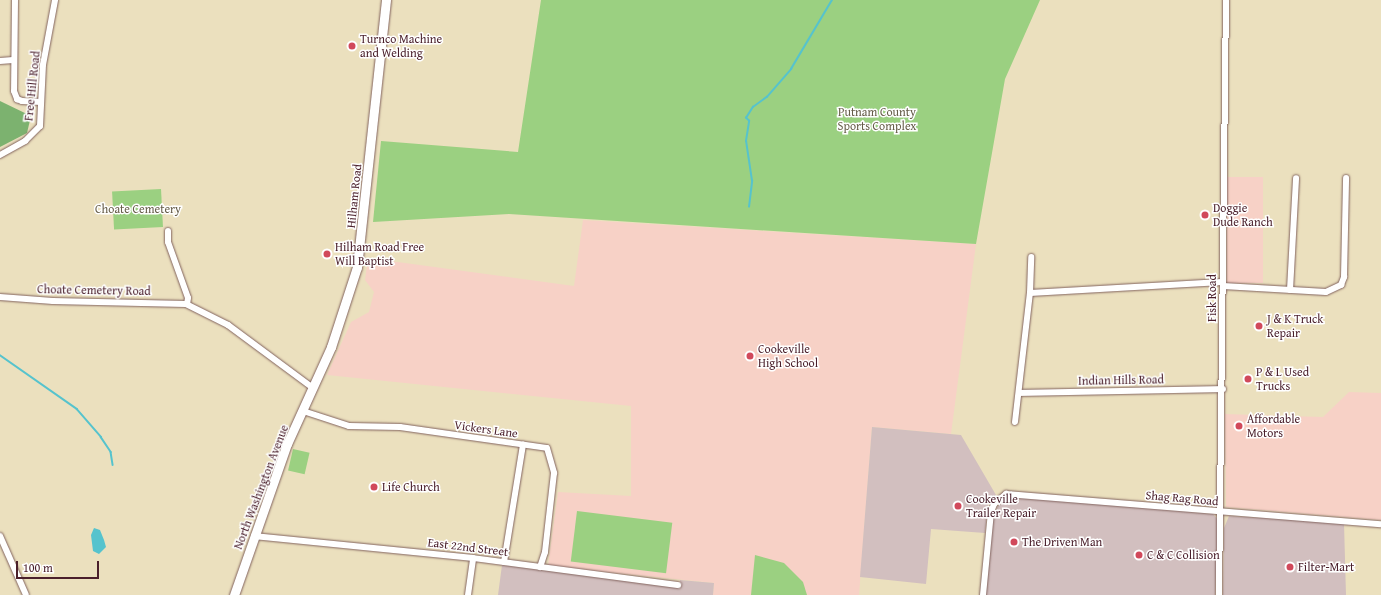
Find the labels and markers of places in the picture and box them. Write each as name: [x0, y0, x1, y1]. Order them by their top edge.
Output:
place label: Turnco Machine and Welding: [360, 32, 442, 60]
marker: Turnco Machine and Welding: [347, 41, 357, 51]
place label: Doggie Dude Ranch: [1213, 201, 1273, 229]
marker: Doggie Dude Ranch: [1200, 210, 1210, 220]
place label: Hilham Road Free Will Baptist: [335, 240, 424, 268]
marker: Hilham Road Free Will Baptist: [322, 249, 332, 259]
place label: J & K Truck Repair: [1267, 312, 1323, 340]
marker: J & K Truck Repair: [1254, 321, 1264, 331]
place label: Cookeville High School: [758, 342, 818, 370]
marker: Cookeville High School: [745, 351, 755, 361]
place label: P & L Used Trucks: [1256, 365, 1309, 393]
marker: P & L Used Trucks: [1243, 374, 1253, 384]
place label: Affordable Motors: [1247, 412, 1300, 440]
marker: Affordable Motors: [1234, 421, 1244, 431]
place label: Life Church: [382, 480, 440, 494]
marker: Life Church: [369, 482, 379, 492]
place label: Cookeville Trailer Repair: [966, 492, 1036, 520]
marker: Cookeville Trailer Repair: [953, 501, 963, 511]
place label: The Driven Man: [1022, 535, 1102, 549]
marker: The Driven Man: [1009, 537, 1019, 547]
place label: C & C Collision: [1147, 548, 1220, 562]
marker: C & C Collision: [1134, 550, 1144, 560]
place label: Filter-Mart: [1298, 560, 1354, 574]
marker: Filter-Mart: [1285, 562, 1295, 572]

